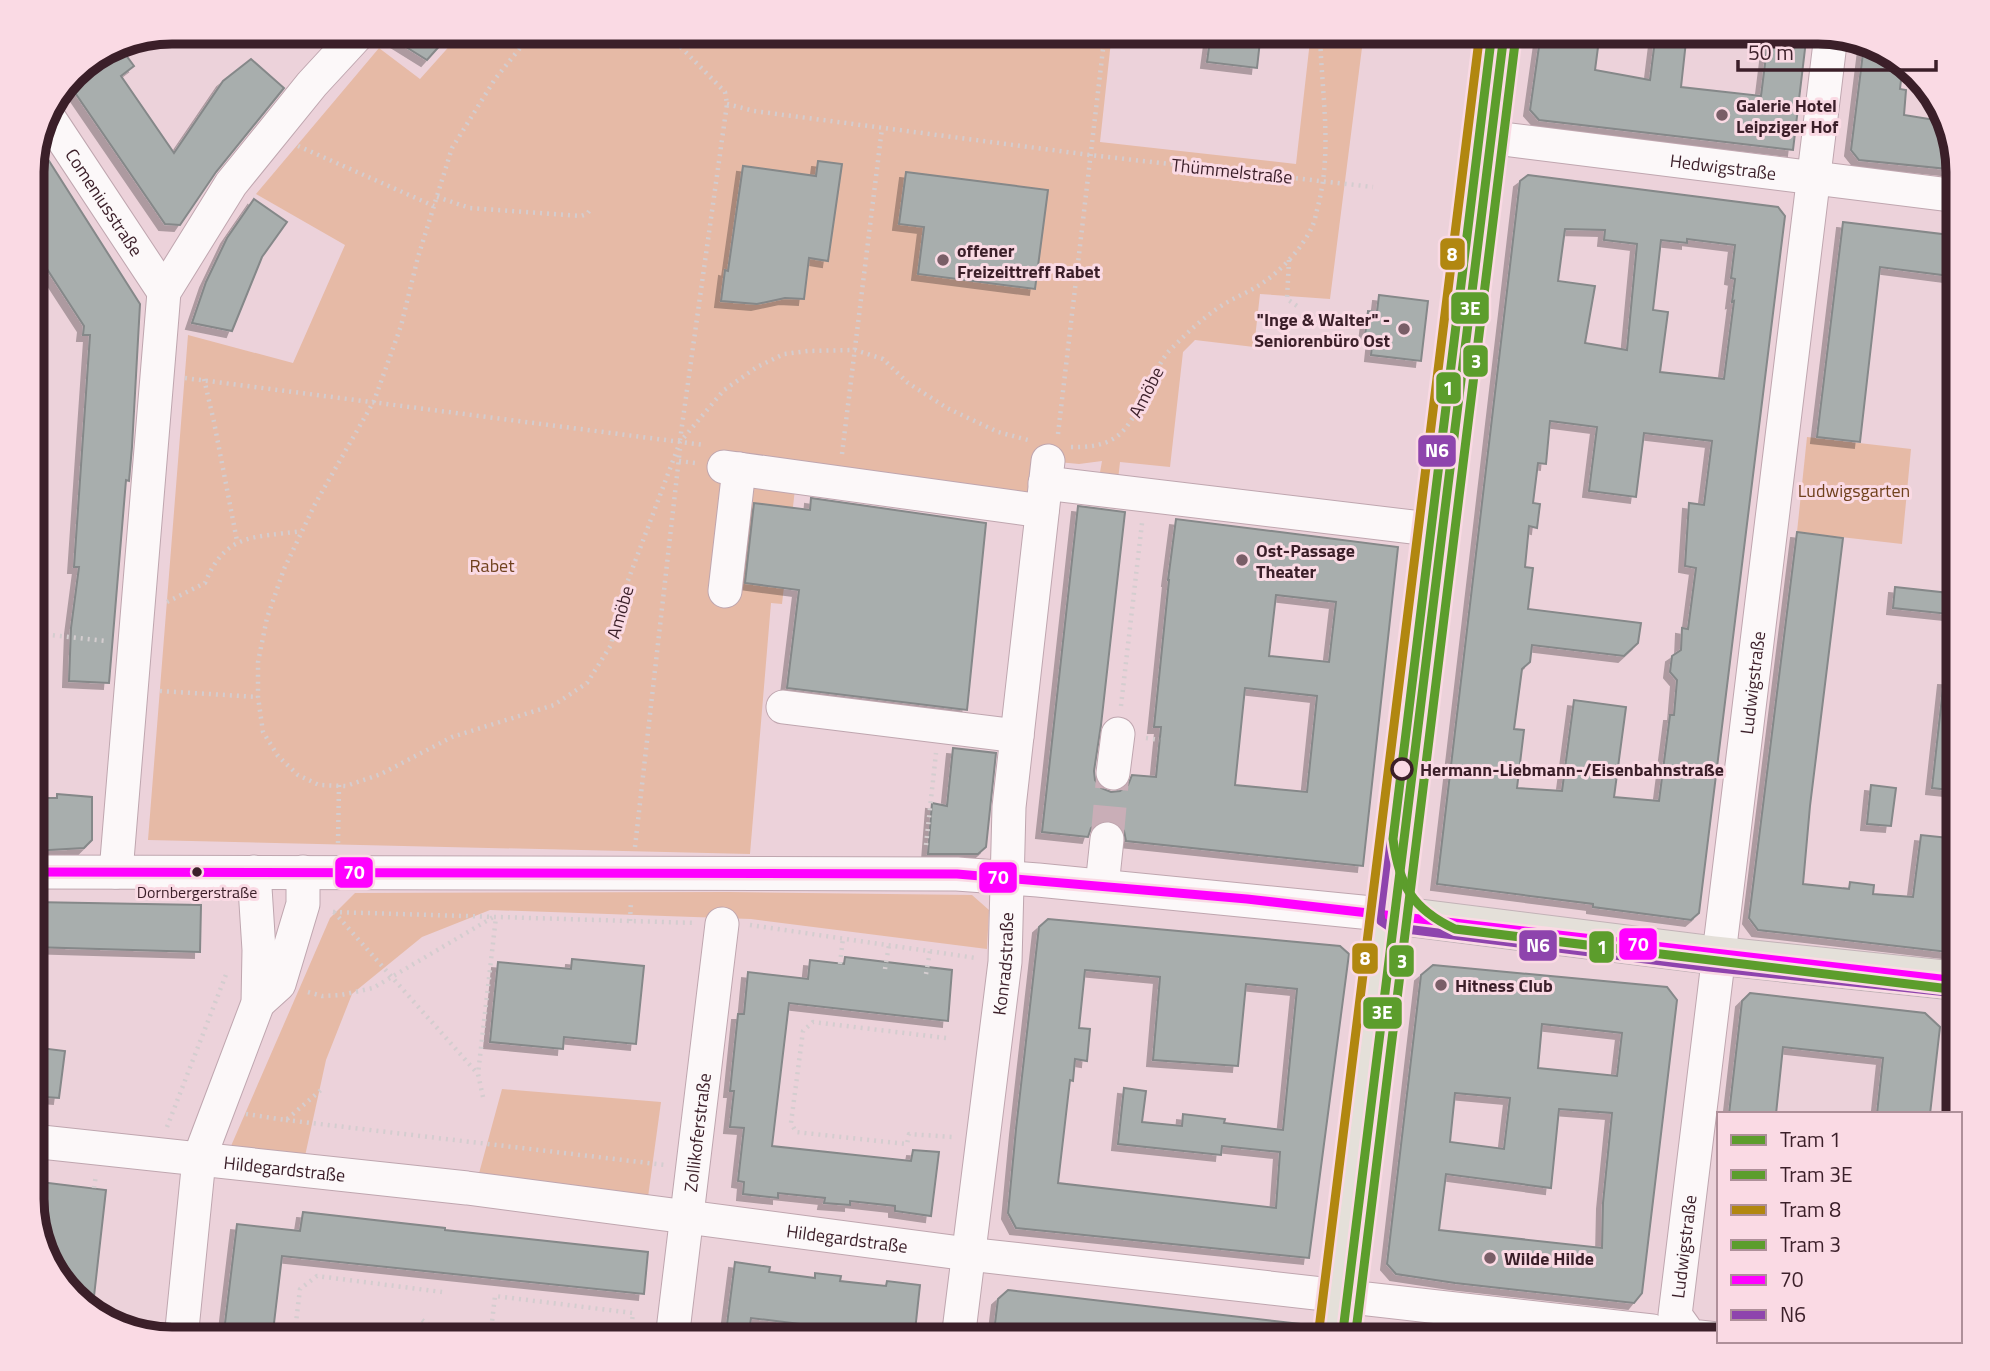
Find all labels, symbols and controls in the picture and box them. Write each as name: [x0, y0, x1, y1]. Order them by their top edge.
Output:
scale bar: [1738, 28, 1936, 72]
text: 50 m: [1748, 36, 1794, 68]
place label: Galerie Hotel Leipziger Hof: [1736, 92, 1839, 140]
marker: Galerie Hotel Leipziger Hof: [1714, 107, 1730, 123]
street label: Comeniusstraße: [59, 143, 150, 261]
street label: Hedwigstraße: [1668, 147, 1778, 187]
street label: Thümmelstraße: [1170, 151, 1294, 191]
place label: offener Freizeittreff Rabet: [957, 237, 1101, 285]
line badge: 8: [1439, 237, 1466, 271]
text: 8: [1447, 239, 1458, 268]
marker: offener Freizeittreff Rabet: [935, 252, 951, 268]
line badge: 3E: [1450, 291, 1490, 325]
text: 3E: [1459, 293, 1481, 322]
place label: "Inge & Walter" - Seniorenbüro Ost: [1254, 306, 1390, 354]
marker: "Inge & Walter" - Seniorenbüro Ost: [1396, 321, 1412, 337]
line badge: 3: [1462, 344, 1489, 378]
text: 3: [1471, 346, 1481, 375]
street label: Amöbe: [1122, 362, 1170, 422]
line badge: 1: [1435, 371, 1462, 405]
text: 1: [1443, 373, 1453, 402]
line badge: N6: [1417, 434, 1457, 468]
text: N6: [1425, 435, 1449, 464]
park label: Ludwigsgarten: [1798, 477, 1910, 504]
place label: Ost-Passage Theater: [1256, 537, 1355, 585]
park label: Rabet: [470, 552, 515, 579]
marker: Ost-Passage Theater: [1234, 552, 1250, 568]
street label: Amöbe: [600, 582, 640, 642]
street label: Ludwigstraße: [1732, 629, 1772, 736]
place label: Hermann-Liebmann-/Eisenbahnstraße: [1420, 756, 1724, 783]
marker: Hermann-Liebmann-/Eisenbahnstraße: [1391, 758, 1413, 780]
line badge: 70: [334, 856, 374, 889]
text: 70: [343, 857, 365, 886]
line badge: 70: [978, 861, 1018, 894]
text: 70: [987, 862, 1009, 891]
marker: Dornbergerstraße: [190, 865, 204, 879]
place label: Dornbergerstraße: [137, 880, 257, 904]
street label: Konradstraße: [985, 912, 1020, 1017]
line badge: 70: [1618, 927, 1658, 961]
line badge: N6: [1518, 929, 1558, 962]
text: 70: [1627, 929, 1649, 958]
text: N6: [1526, 930, 1550, 959]
line badge: 1: [1588, 930, 1615, 964]
text: 1: [1597, 932, 1607, 961]
line badge: 8: [1351, 942, 1379, 975]
text: 8: [1360, 943, 1371, 972]
line badge: 3: [1388, 944, 1415, 978]
text: 3: [1397, 946, 1407, 975]
place label: Hitness Club: [1455, 972, 1553, 999]
marker: Hitness Club: [1433, 977, 1449, 993]
line badge: 3E: [1362, 996, 1403, 1030]
text: 3E: [1371, 997, 1393, 1026]
street label: Zollikoferstraße: [676, 1071, 717, 1194]
legend: [1717, 1112, 1962, 1343]
text: Tram 1: [1780, 1123, 1841, 1155]
street label: Hildegardstraße: [222, 1148, 347, 1188]
text: Tram 3E: [1780, 1158, 1853, 1190]
street label: Ludwigstraße: [1664, 1193, 1703, 1300]
text: Tram 8: [1780, 1193, 1841, 1225]
street label: Hildegardstraße: [785, 1217, 909, 1259]
text: Tram 3: [1780, 1228, 1841, 1260]
place label: Wilde Hilde: [1504, 1245, 1594, 1272]
marker: Wilde Hilde: [1482, 1250, 1498, 1266]
text: 70: [1780, 1263, 1804, 1295]
text: N6: [1780, 1298, 1806, 1330]

